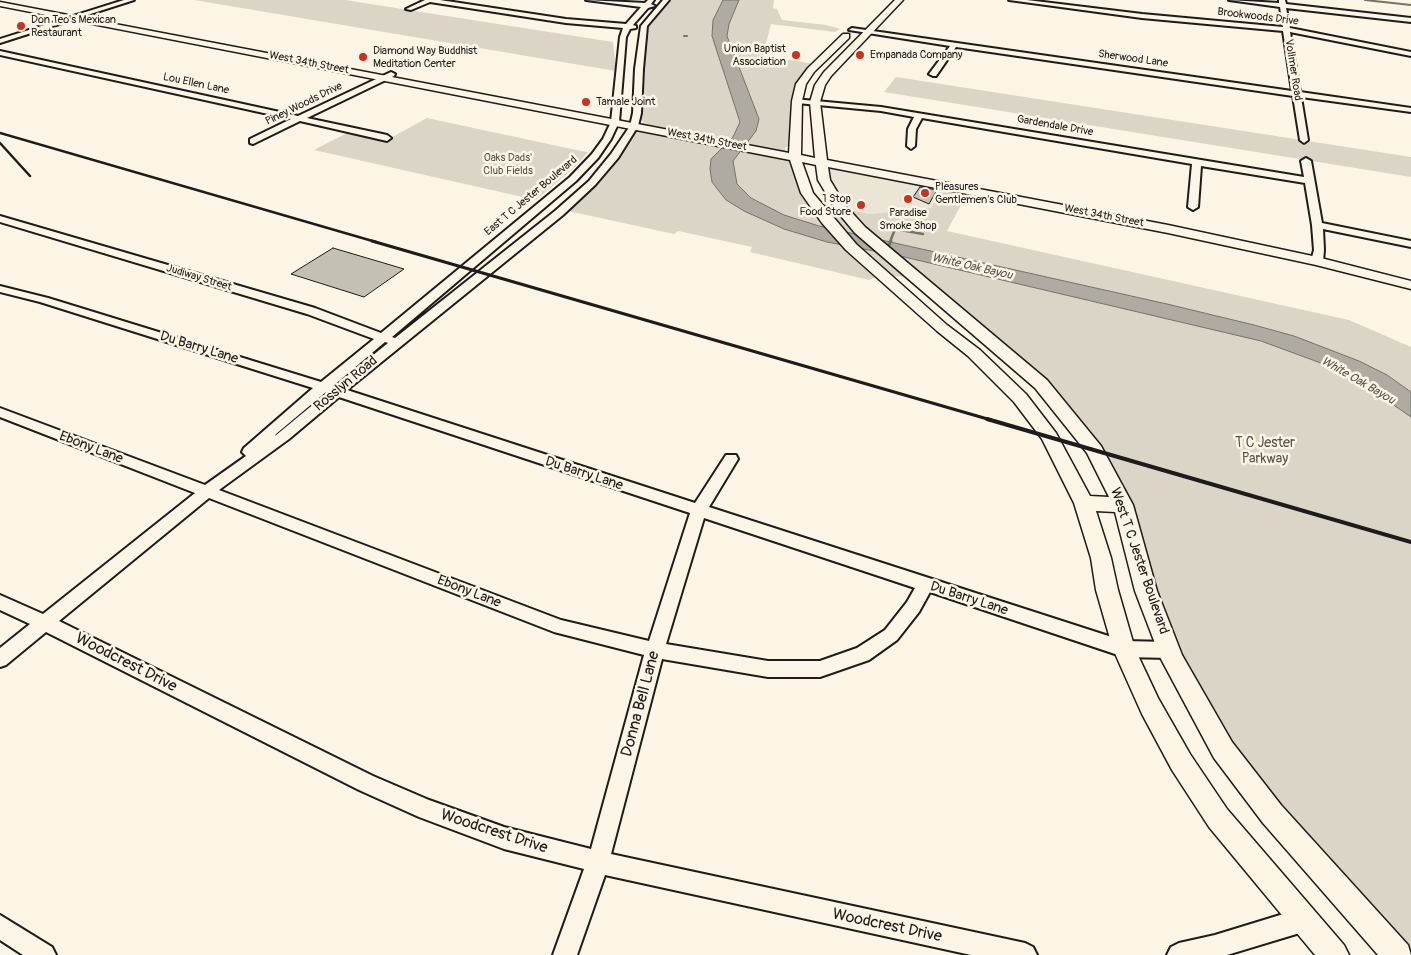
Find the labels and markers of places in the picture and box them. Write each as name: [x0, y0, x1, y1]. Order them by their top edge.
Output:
place label: Don Teo's Mexican Restaurant: [31, 13, 116, 39]
marker: Don Teo's Mexican Restaurant: [15, 20, 27, 32]
place label: Union Baptist Association: [724, 42, 786, 68]
place label: Diamond Way Buddhist Meditation Center: [373, 44, 477, 70]
place label: Empanada Company: [870, 48, 963, 62]
marker: Union Baptist Association: [790, 49, 802, 61]
marker: Empanada Company: [854, 49, 866, 61]
marker: Diamond Way Buddhist Meditation Center: [357, 51, 369, 63]
place label: Tamale Joint: [596, 95, 655, 109]
marker: Tamale Joint: [580, 96, 592, 108]
place label: Pleasures Gentlemen's Club: [935, 180, 1017, 206]
marker: Pleasures Gentlemen's Club: [919, 187, 931, 199]
place label: 1 Stop Food Store: [799, 192, 851, 218]
marker: Paradise Smoke Shop: [902, 193, 914, 205]
marker: 1 Stop Food Store: [855, 199, 867, 211]
place label: Paradise Smoke Shop: [879, 206, 937, 232]

